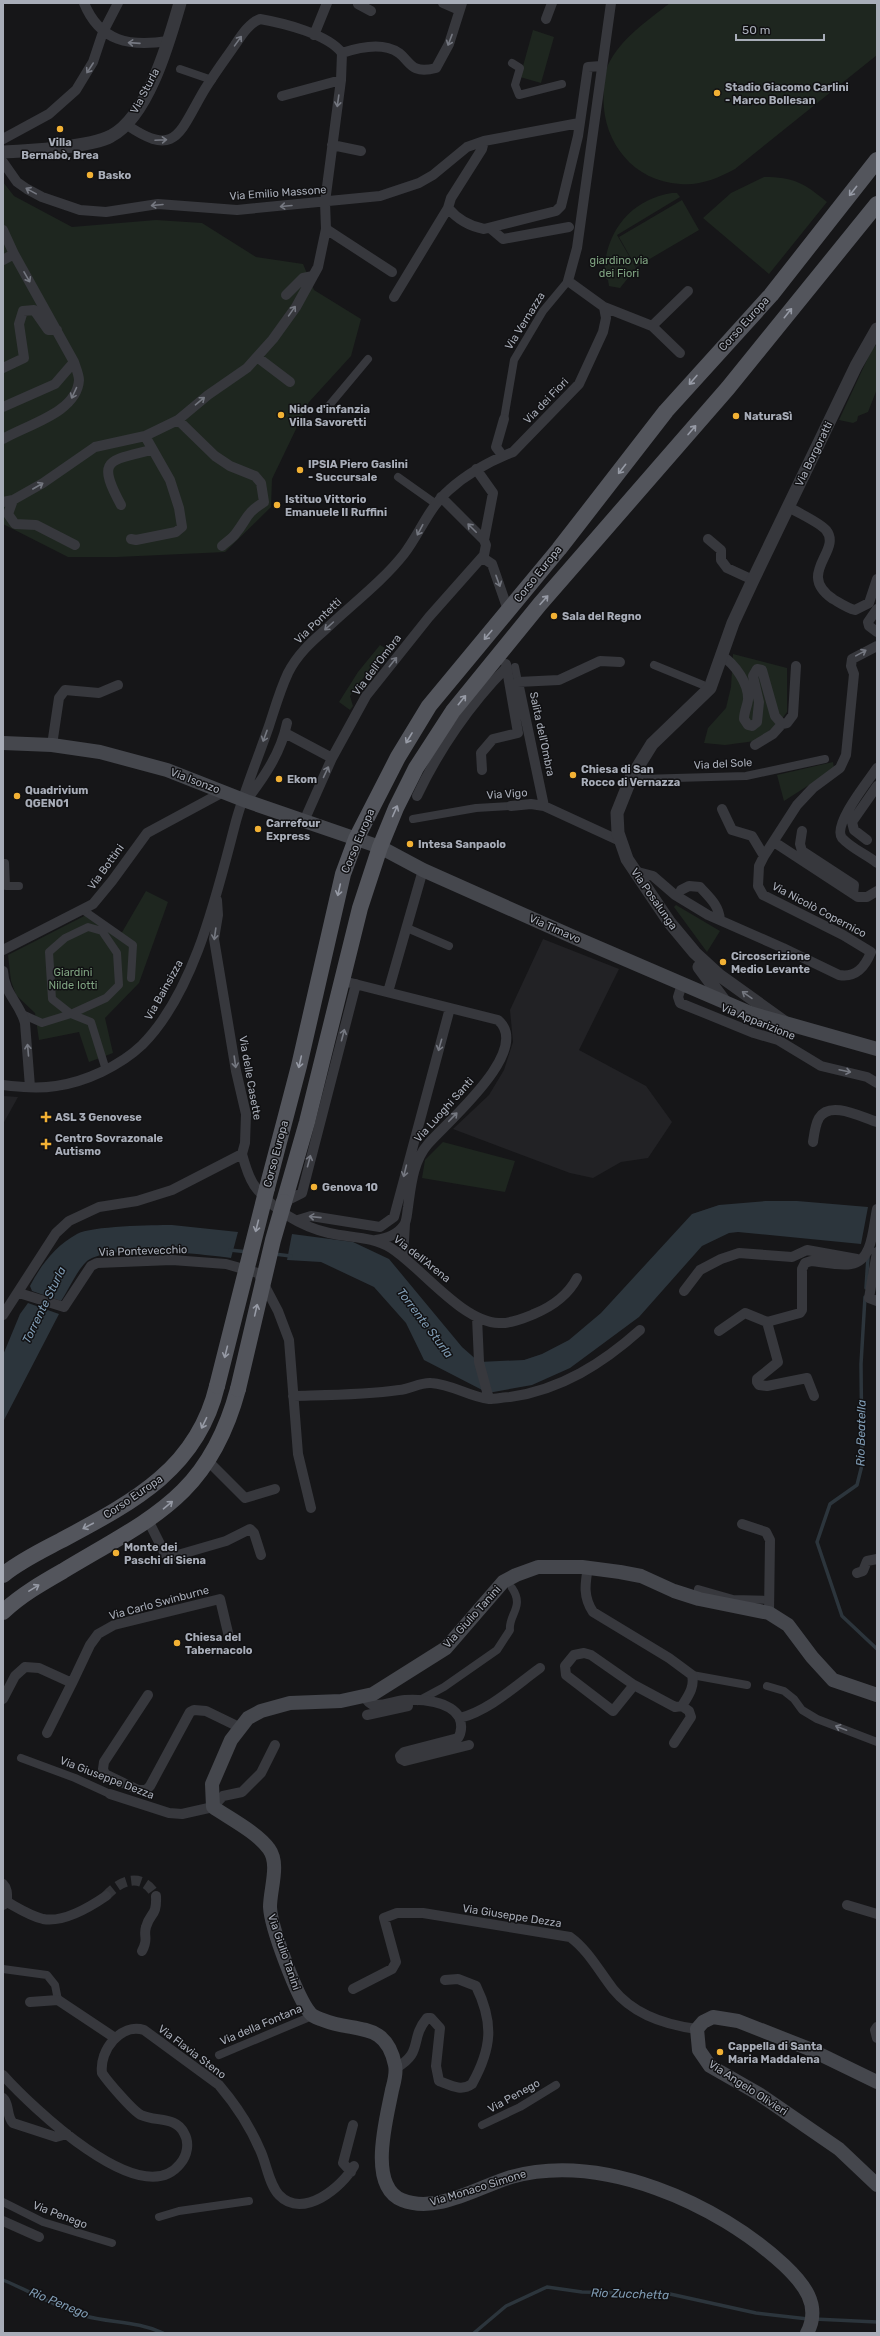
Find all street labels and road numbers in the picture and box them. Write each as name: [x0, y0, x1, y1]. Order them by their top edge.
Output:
street label: Via Sturla: [128, 66, 162, 116]
street label: Via Emilio Massone: [229, 183, 327, 203]
street label: Via Vernazza: [502, 290, 548, 352]
street label: Corso Europa: [716, 294, 772, 354]
street label: Via dei Fiori: [521, 375, 571, 427]
street label: Via Borgoratti: [793, 419, 835, 489]
street label: Corso Europa: [511, 543, 565, 605]
street label: Via Pontetti: [292, 595, 344, 647]
street label: Via dell'Ombra: [350, 632, 404, 698]
street label: Salita dell'Ombra: [527, 691, 557, 777]
street label: Via del Sole: [693, 756, 753, 772]
street label: Via Isonzo: [168, 766, 222, 796]
street label: Via Vigo: [486, 786, 528, 802]
street label: Corso Europa: [339, 807, 377, 875]
street label: Via Bottini: [85, 842, 127, 892]
street label: Via Posalunga: [628, 866, 680, 932]
street label: Via Nicolò Copernico: [769, 880, 869, 940]
street label: Via Timavo: [527, 912, 583, 946]
street label: Via Bainsizza: [142, 958, 186, 1022]
street label: Via Apparizione: [719, 1001, 797, 1043]
street label: Via delle Casette: [236, 1035, 264, 1121]
street label: Via Luoghi Santi: [412, 1075, 476, 1145]
street label: Corso Europa: [261, 1119, 291, 1189]
street label: Via dell'Arena: [391, 1233, 453, 1285]
street label: Via Pontevecchio: [98, 1243, 188, 1259]
street label: Corso Europa: [101, 1472, 165, 1522]
street label: Via Carlo Swinburne: [108, 1583, 210, 1623]
street label: Via Giulio Tanini: [441, 1583, 503, 1651]
street label: Via Giuseppe Dezza: [58, 1754, 156, 1802]
street label: Via Giuseppe Dezza: [462, 1902, 562, 1930]
street label: Via Giulio Tanini: [265, 1912, 303, 1992]
street label: Via della Fontana: [218, 2002, 304, 2048]
street label: Via Flavia Steno: [156, 2022, 228, 2082]
street label: Via Angelo Olivieri: [706, 2058, 790, 2118]
street label: Via Penego: [486, 2076, 542, 2116]
street label: Via Monaco Simone: [428, 2167, 528, 2209]
street label: Via Penego: [31, 2199, 89, 2231]

